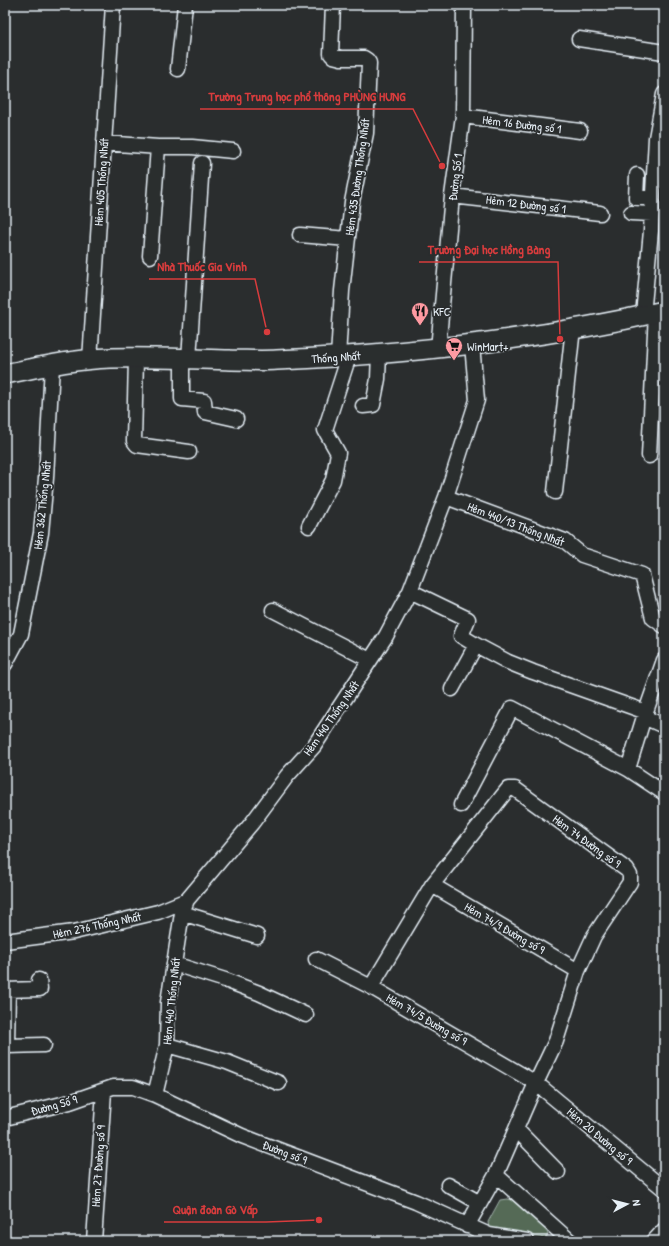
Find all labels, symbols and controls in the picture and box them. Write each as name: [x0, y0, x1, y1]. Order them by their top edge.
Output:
callout: Trường Trung học phổ thông PHÙNG HƯNG: [200, 84, 413, 109]
text: Trường Trung học phổ thông PHÙNG HƯNG: [208, 87, 406, 106]
street label: Hẻm 16 Đường số 1: [481, 111, 563, 137]
street label: Hẻm 435 Đường Thống Nhất: [340, 117, 374, 237]
street label: Hẻm 405 Thống Nhất: [89, 136, 113, 227]
street label: Đường Số 1: [444, 153, 466, 201]
street label: Hẻm 12 Đường số 1: [485, 191, 567, 217]
callout: Trường Đại học Hồng Bàng: [419, 237, 558, 262]
text: Trường Đại học Hồng Bàng: [427, 240, 550, 259]
callout: Nhà Thuốc Gia Vinh: [149, 254, 255, 279]
text: Nhà Thuốc Gia Vinh: [157, 257, 247, 275]
restaurant icon: KFC: [410, 301, 430, 326]
place label: KFC: [433, 303, 451, 320]
supermarket icon: WinMart+: [444, 336, 464, 361]
place label: WinMart+: [467, 338, 509, 355]
street label: Thống Nhất: [311, 347, 362, 367]
street label: Hẻm 362 Thống Nhất: [29, 459, 55, 550]
street label: Hẻm 440/13 Thống Nhất: [465, 498, 568, 551]
street label: Hẻm 440 Thống Nhất: [299, 676, 364, 759]
street label: Hẻm 74 Đường số 9: [549, 810, 625, 872]
street label: Hẻm 74/9 Đường số 9: [462, 898, 549, 958]
street label: Hẻm 276 Thống Nhất: [51, 907, 143, 943]
street label: Hẻm 440 Thống Nhất: [158, 956, 184, 1046]
street label: Hẻm 74/5 Đường số 9: [383, 989, 471, 1049]
street label: Đường Số 9: [29, 1091, 80, 1119]
street label: Hẻm 20 Đường số 9: [563, 1103, 637, 1169]
street label: Hẻm 27 Đường số 9: [87, 1124, 109, 1208]
street label: Đường số 9: [260, 1136, 310, 1168]
north arrow: [607, 1184, 647, 1224]
callout: Quận đoàn Gò Vấp: [164, 1197, 266, 1222]
text: N: [630, 1199, 644, 1207]
text: Quận đoàn Gò Vấp: [172, 1200, 258, 1219]

